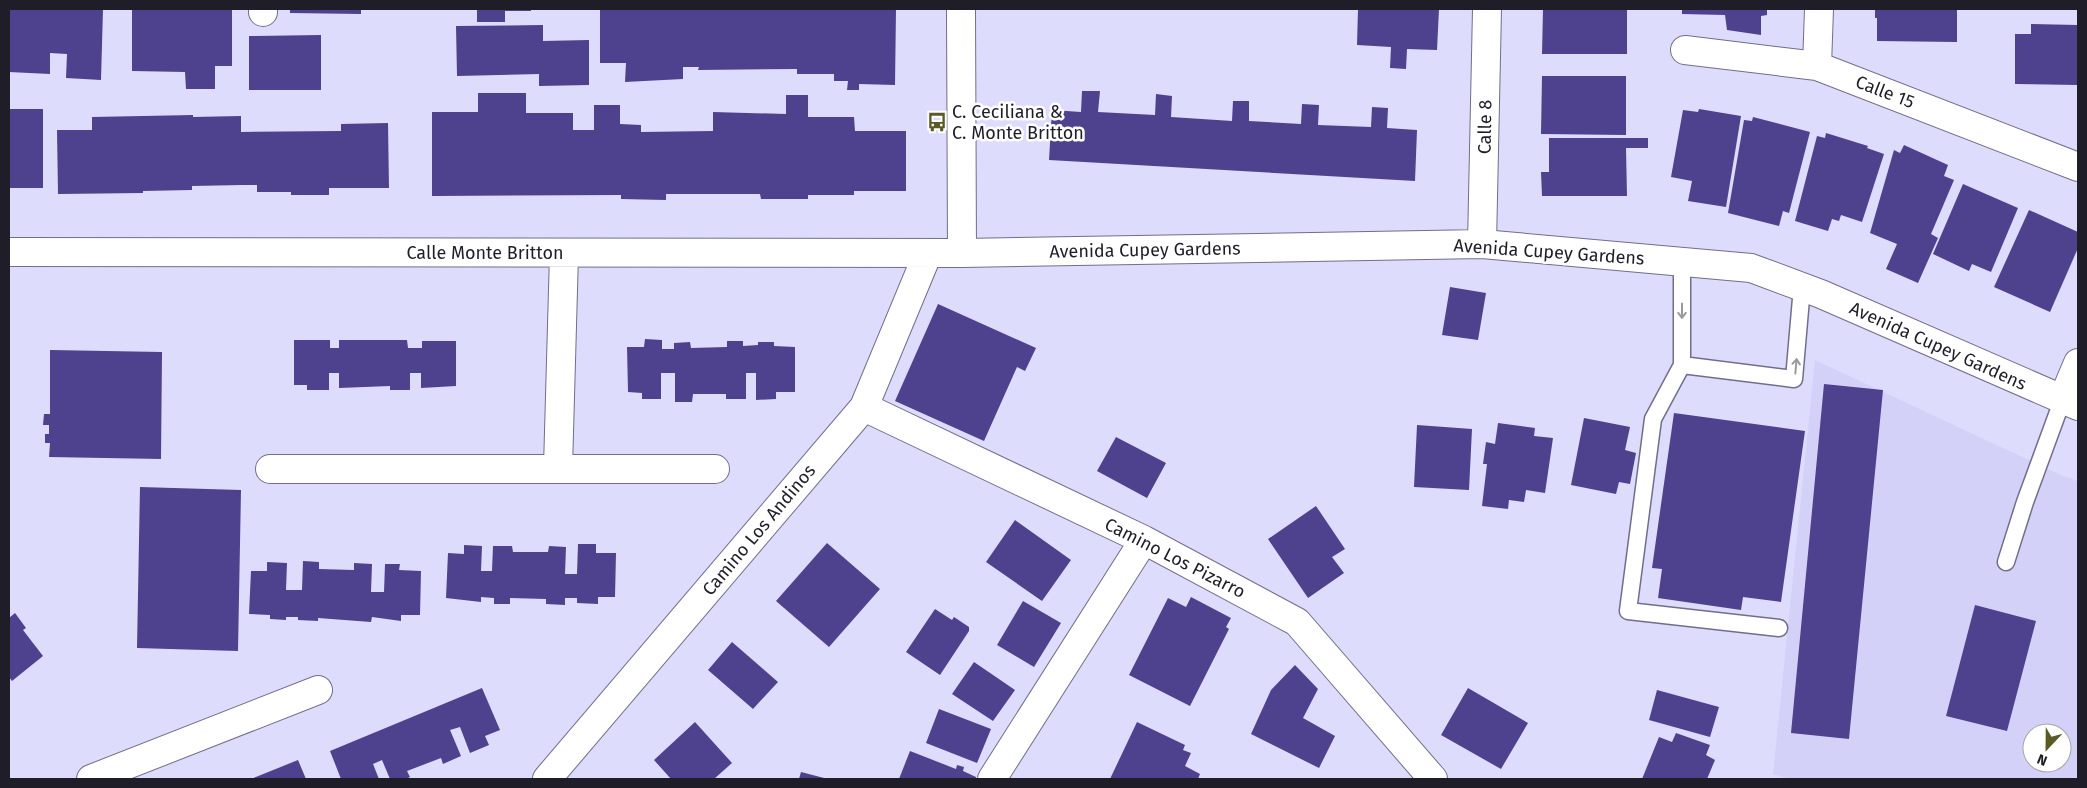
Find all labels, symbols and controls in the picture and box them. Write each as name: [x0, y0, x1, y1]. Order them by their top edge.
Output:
street label: Calle 15: [1852, 71, 1918, 113]
street label: Calle 8: [1474, 99, 1496, 154]
place label: C. Ceciliana & C. Monte Britton: [952, 101, 1084, 144]
bus stop icon: C. Ceciliana & C. Monte Britton: [926, 111, 948, 133]
street label: Avenida Cupey Gardens: [1453, 234, 1645, 270]
street label: Avenida Cupey Gardens: [1049, 237, 1241, 263]
street label: Calle Monte Britton: [406, 242, 564, 264]
street label: Avenida Cupey Gardens: [1846, 297, 2030, 395]
one-way arrow: [1677, 302, 1687, 319]
one-way arrow: [1791, 358, 1800, 374]
street label: Camino Los Andinos: [698, 460, 820, 600]
street label: Camino Los Pizarro: [1101, 513, 1249, 603]
north arrow: [2022, 723, 2072, 773]
text: N: [2035, 750, 2050, 769]

